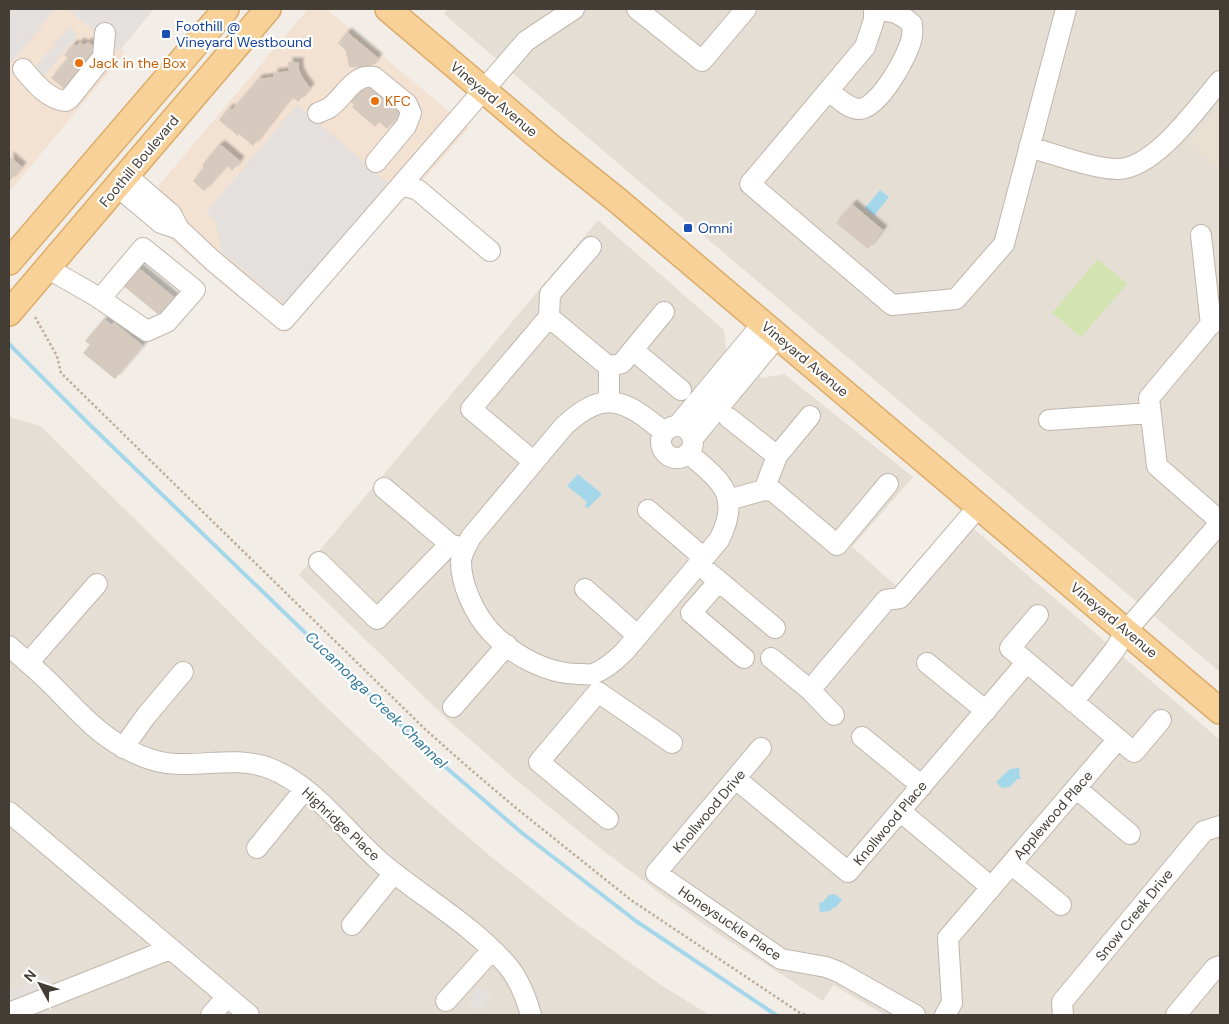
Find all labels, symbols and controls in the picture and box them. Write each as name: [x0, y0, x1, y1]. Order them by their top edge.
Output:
place label: Foothill @ Vineyard Westbound: [176, 17, 312, 51]
marker: Foothill @ Vineyard Westbound: [160, 28, 172, 40]
place label: Jack in the Box: [89, 54, 186, 72]
marker: Jack in the Box: [73, 57, 85, 69]
street label: Vineyard Avenue: [447, 57, 541, 141]
place label: KFC: [385, 92, 411, 110]
marker: KFC: [369, 95, 381, 107]
street label: Foothill Boulevard: [95, 111, 183, 211]
place label: Omni: [698, 219, 733, 237]
marker: Omni: [682, 222, 694, 234]
street label: Vineyard Avenue: [758, 317, 852, 401]
street label: Vineyard Avenue: [1067, 578, 1161, 662]
water label: Cucamonga Creek Channel: [301, 627, 452, 774]
street label: Knollwood Drive: [669, 766, 749, 856]
street label: Applewood Place: [1009, 767, 1097, 863]
street label: Knollwood Place: [849, 777, 931, 869]
street label: Highridge Place: [298, 783, 384, 865]
street label: Snow Creek Drive: [1091, 865, 1177, 965]
street label: Honeysuckle Place: [675, 882, 785, 964]
north arrow: [15, 959, 65, 1009]
text: N: [20, 966, 40, 985]

